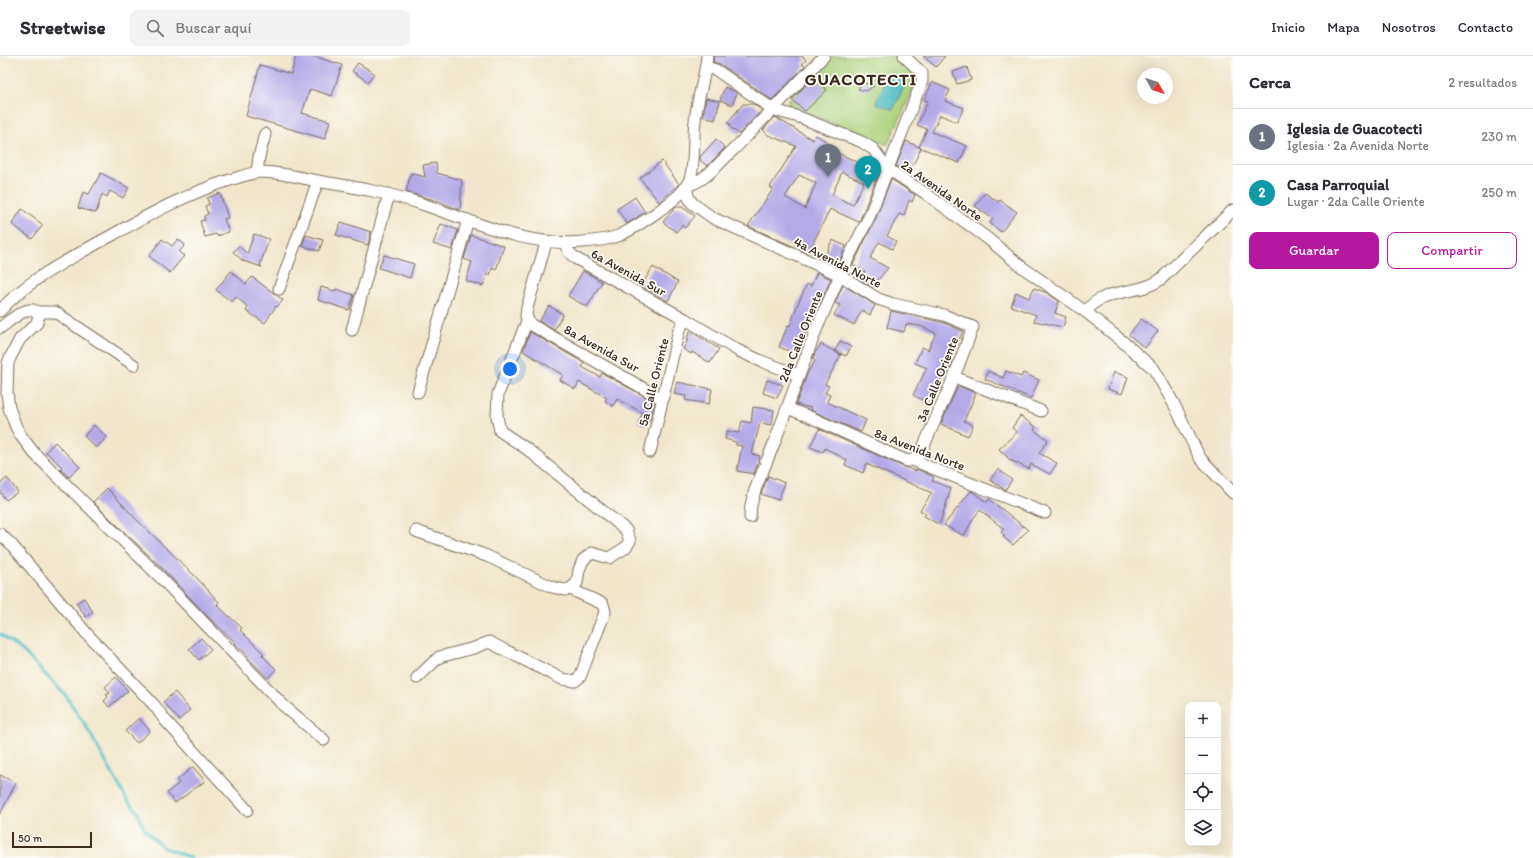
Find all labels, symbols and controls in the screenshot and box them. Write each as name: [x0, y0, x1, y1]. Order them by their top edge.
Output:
search box: [130, 10, 410, 46]
text: Streetwise: [20, 16, 106, 39]
icon: search: [144, 17, 166, 39]
text: Buscar aquí: [176, 19, 251, 37]
text: Inicio: [1271, 19, 1305, 36]
text: Mapa: [1327, 19, 1360, 36]
text: Nosotros: [1382, 19, 1436, 36]
text: Contacto: [1458, 19, 1513, 36]
north arrow: [1137, 68, 1173, 104]
district label: GUACOTECTI: [805, 69, 917, 89]
text: Cerca: [1249, 72, 1291, 92]
text: 2 resultados: [1448, 75, 1517, 90]
text: Iglesia de Guacotecti: [1287, 120, 1422, 138]
text: 1: [1259, 129, 1265, 144]
text: 230 m: [1481, 129, 1517, 144]
text: Iglesia · 2a Avenida Norte: [1287, 138, 1429, 153]
pin: 1: [815, 144, 841, 177]
pin: 2: [855, 156, 881, 189]
street label: 2a Avenida Norte: [898, 157, 985, 224]
text: Casa Parroquial: [1287, 176, 1389, 194]
text: 2: [1259, 185, 1265, 200]
text: 250 m: [1481, 185, 1517, 200]
text: Lugar · 2da Calle Oriente: [1287, 194, 1425, 209]
button: Guardar: [1249, 232, 1379, 269]
button: Compartir: [1387, 232, 1517, 269]
street label: 4a Avenida Norte: [791, 234, 884, 291]
street label: 6a Avenida Sur: [589, 246, 670, 300]
street label: 2da Calle Oriente: [775, 288, 826, 384]
street label: 8a Avenida Sur: [562, 322, 643, 376]
street label: 3a Calle Oriente: [914, 334, 961, 424]
street label: 5a Calle Oriente: [635, 336, 672, 428]
your location: [500, 359, 520, 379]
street label: 8a Avenida Norte: [872, 425, 967, 474]
map controls: [1185, 702, 1221, 846]
button: +: [1185, 702, 1221, 738]
button: −: [1185, 738, 1221, 774]
button: locate: [1185, 774, 1221, 810]
button: layers: [1185, 810, 1221, 846]
scale bar: [12, 830, 92, 849]
text: 50 m: [18, 832, 42, 845]

